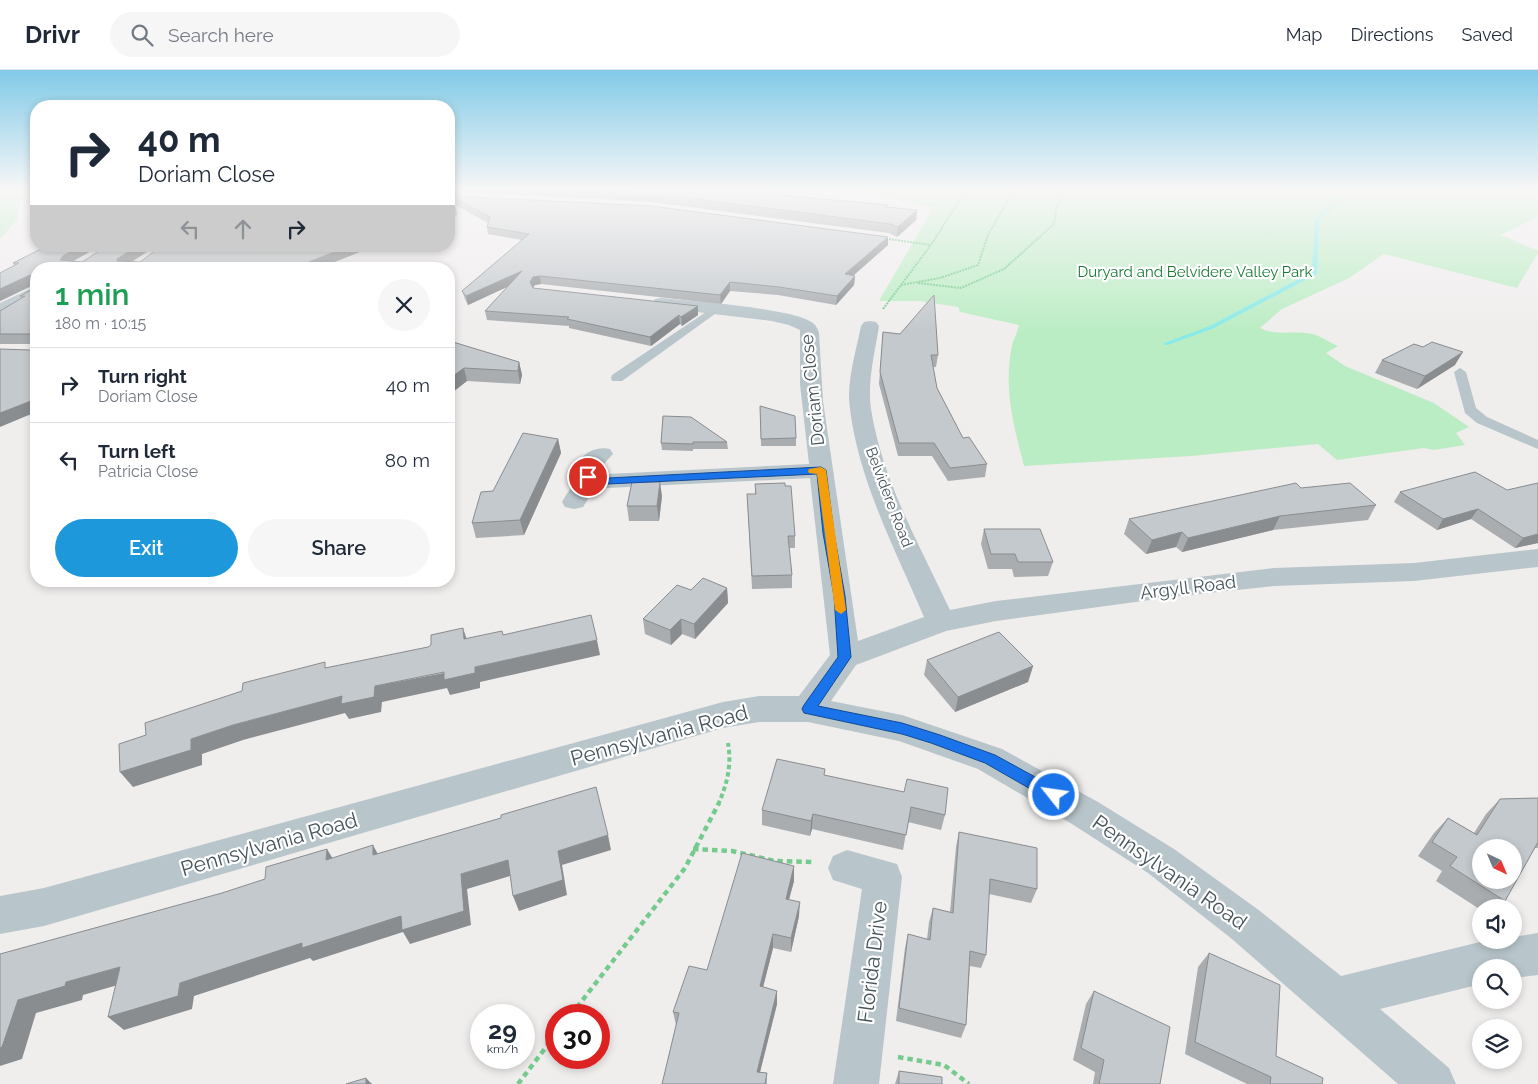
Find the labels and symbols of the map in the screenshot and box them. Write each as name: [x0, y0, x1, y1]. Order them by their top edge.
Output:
park label: Duryard and Belvidere Valley Park: [1078, 263, 1313, 281]
street label: Doriam Close: [796, 333, 828, 447]
street label: Belvidere Road: [862, 444, 916, 550]
pin: [567, 456, 609, 498]
street label: Argyll Road: [1139, 571, 1237, 603]
street label: Pennsylvania Road: [568, 699, 750, 771]
position arrow: [1027, 768, 1079, 820]
street label: Pennsylvania Road: [178, 807, 360, 881]
street label: Pennsylvania Road: [1088, 809, 1252, 935]
north arrow: [1472, 839, 1522, 889]
street label: Florida Drive: [852, 900, 892, 1024]
speed limit sign: 30: [545, 1004, 610, 1069]

